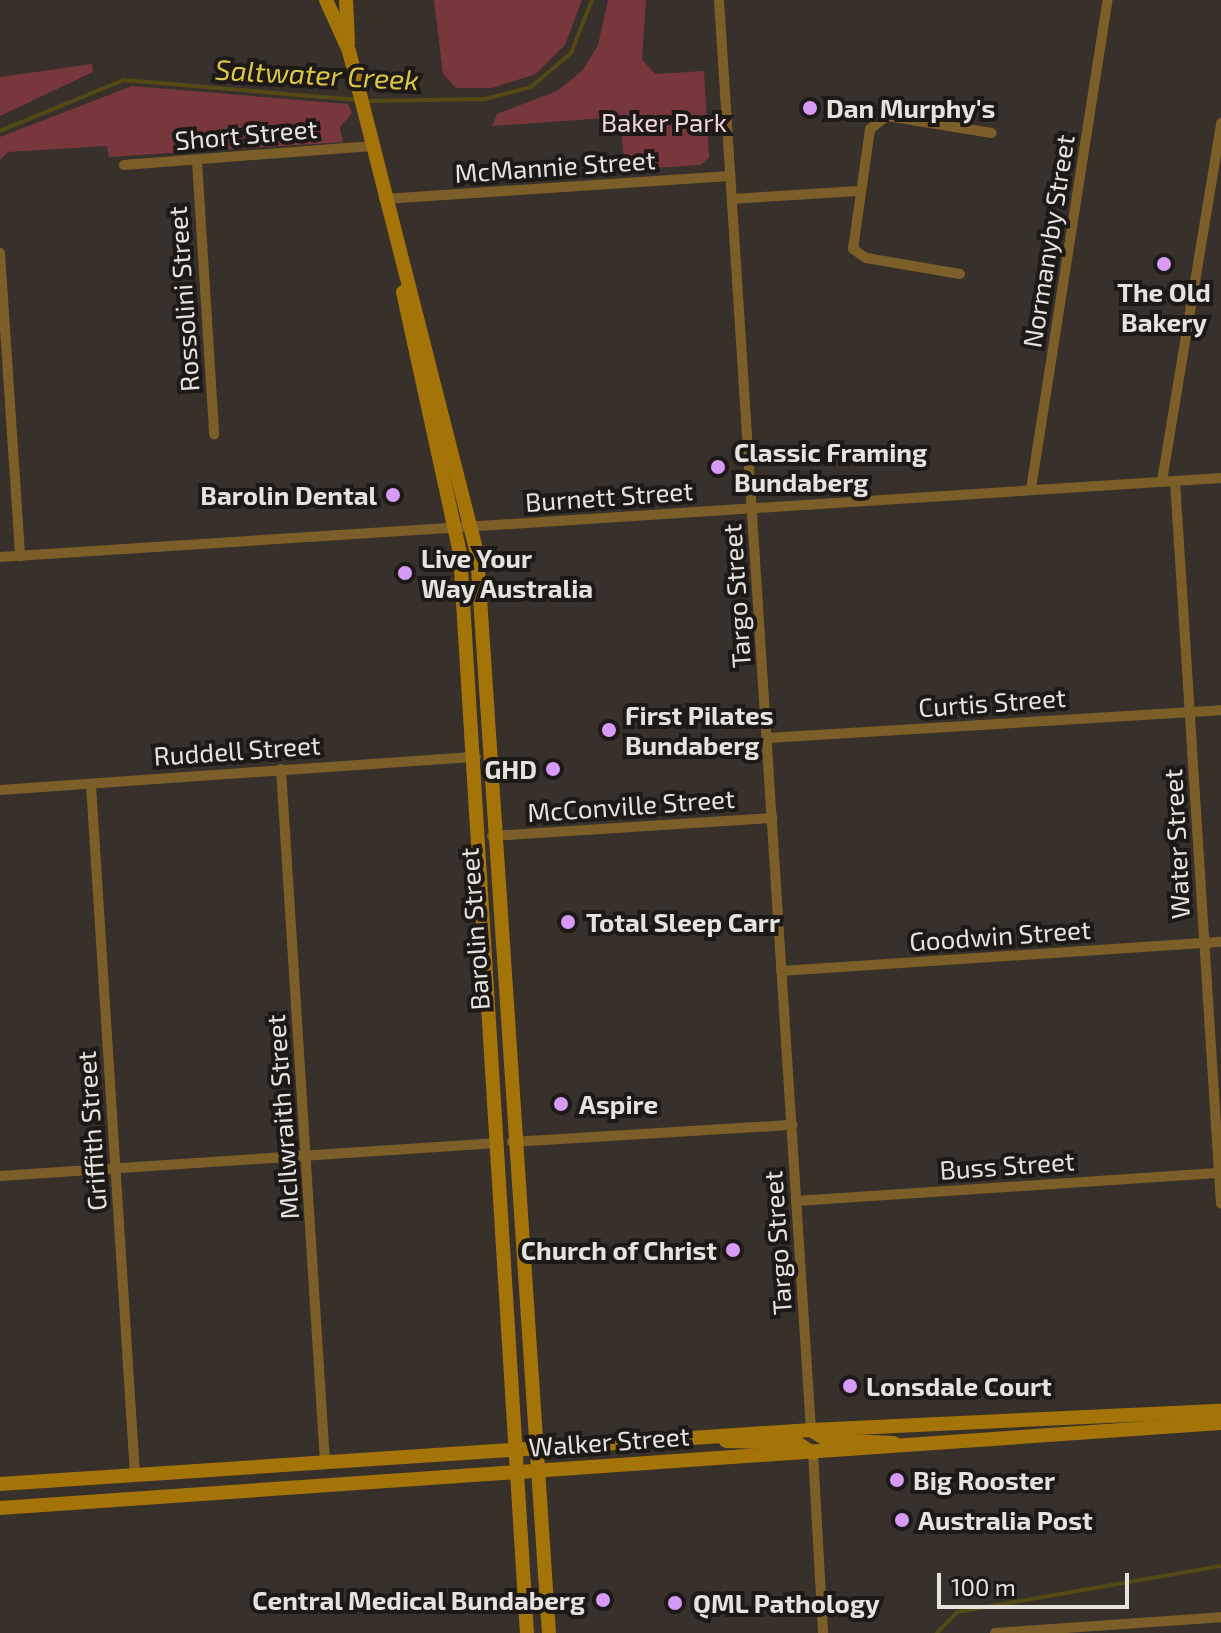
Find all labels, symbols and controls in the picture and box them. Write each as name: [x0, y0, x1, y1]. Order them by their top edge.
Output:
water label: Saltwater Creek: [214, 52, 420, 96]
place label: Dan Murphy's: [826, 92, 995, 124]
marker: Dan Murphy's: [801, 99, 819, 117]
park label: Baker Park: [601, 106, 727, 138]
street label: Short Street: [173, 112, 319, 156]
street label: Normanyby Street: [1016, 132, 1080, 350]
street label: McMannie Street: [454, 143, 656, 189]
street label: Rossolini Street: [161, 205, 205, 393]
marker: The Old Bakery: [1155, 255, 1173, 273]
place label: The Old Bakery: [1117, 276, 1211, 338]
place label: Classic Framing Bundaberg: [734, 436, 927, 498]
marker: Classic Framing Bundaberg: [709, 458, 727, 476]
street label: Burnett Street: [524, 475, 694, 517]
place label: Barolin Dental: [200, 479, 377, 511]
marker: Barolin Dental: [384, 486, 402, 504]
street label: Targo Street: [715, 523, 757, 669]
place label: Live Your Way Australia: [421, 542, 594, 604]
marker: Live Your Way Australia: [396, 564, 414, 582]
street label: Curtis Street: [917, 681, 1067, 723]
place label: First Pilates Bundaberg: [625, 699, 774, 760]
marker: First Pilates Bundaberg: [600, 721, 618, 739]
street label: Ruddell Street: [152, 729, 322, 771]
place label: GHD: [484, 753, 537, 785]
marker: GHD: [544, 760, 562, 778]
street label: Water Street: [1156, 768, 1196, 920]
street label: McConville Street: [526, 782, 736, 828]
street label: Barolin Street: [453, 847, 495, 1011]
place label: Total Sleep Carr: [586, 906, 781, 938]
marker: Total Sleep Carr: [557, 911, 579, 933]
street label: Goodwin Street: [908, 913, 1092, 957]
street label: McIlwraith Street: [259, 1014, 305, 1220]
street label: Griffith Street: [70, 1050, 112, 1212]
place label: Aspire: [579, 1088, 658, 1120]
marker: Aspire: [550, 1093, 572, 1115]
street label: Buss Street: [938, 1145, 1076, 1185]
street label: Targo Street: [756, 1170, 798, 1316]
place label: Church of Christ: [520, 1234, 717, 1266]
marker: Church of Christ: [724, 1241, 742, 1259]
place label: Lonsdale Court: [866, 1370, 1052, 1402]
marker: Lonsdale Court: [841, 1377, 859, 1395]
street label: Walker Street: [527, 1420, 691, 1462]
place label: Big Rooster: [913, 1464, 1055, 1496]
marker: Big Rooster: [888, 1471, 906, 1489]
place label: Australia Post: [918, 1504, 1093, 1536]
marker: Australia Post: [893, 1511, 911, 1529]
scale bar: [941, 1557, 1133, 1607]
text: 100 m: [951, 1572, 1016, 1601]
place label: Central Medical Bundaberg: [251, 1584, 585, 1616]
place label: QML Pathology: [693, 1587, 880, 1619]
marker: Central Medical Bundaberg: [592, 1589, 614, 1611]
marker: QML Pathology: [664, 1592, 686, 1614]

